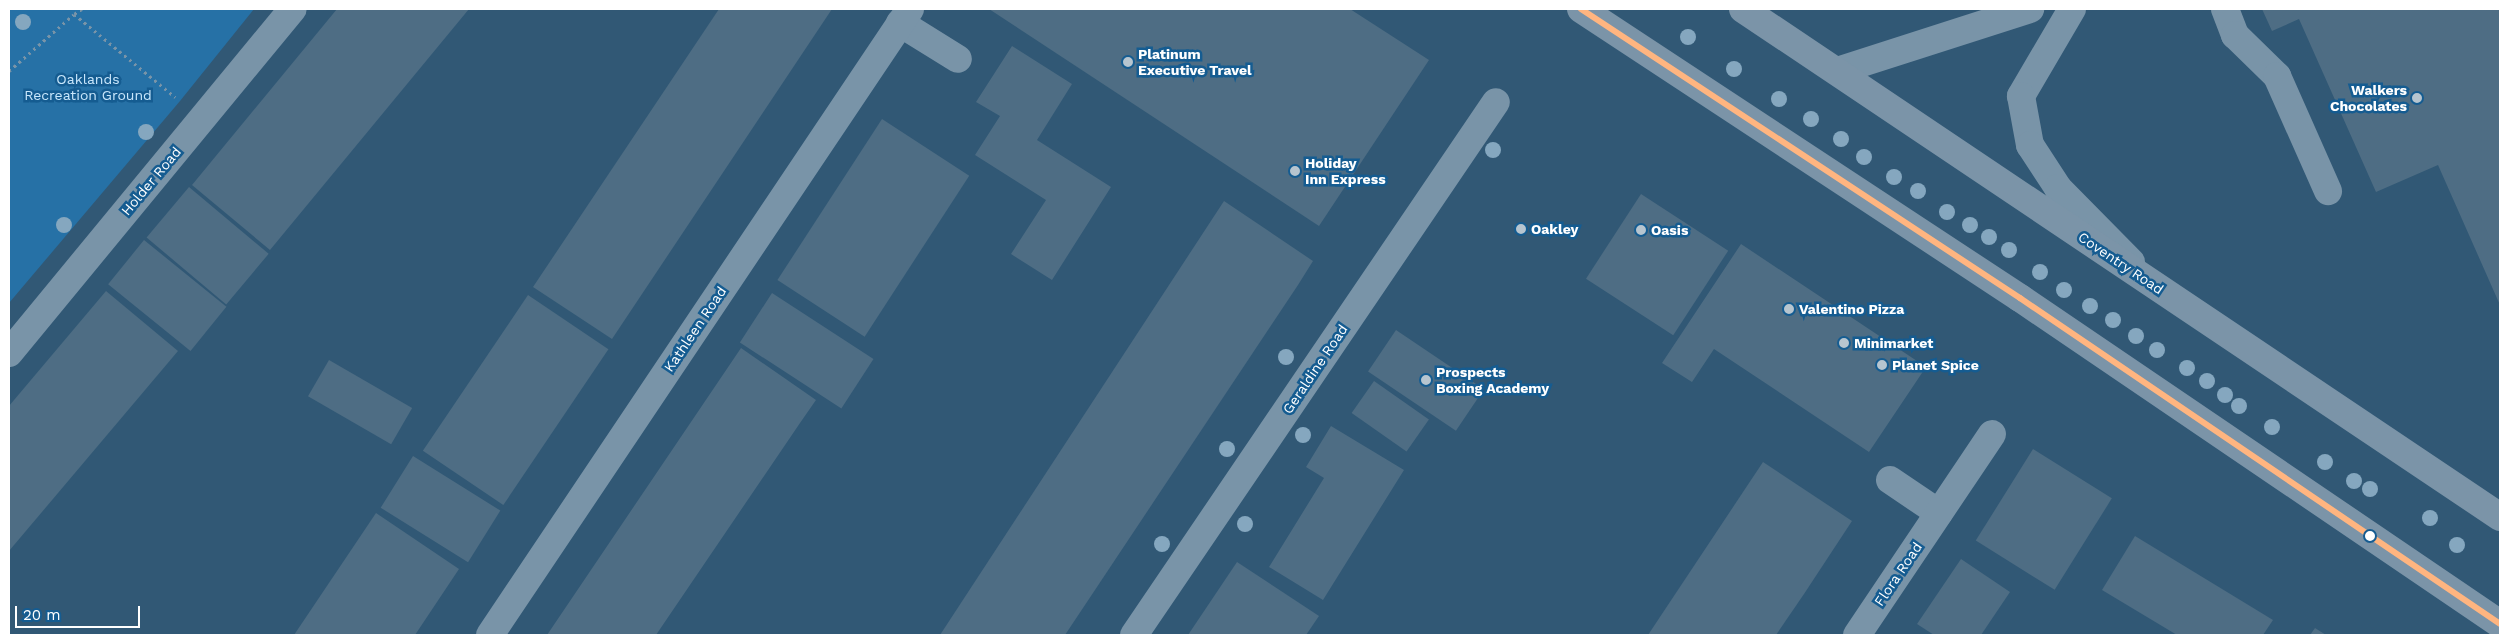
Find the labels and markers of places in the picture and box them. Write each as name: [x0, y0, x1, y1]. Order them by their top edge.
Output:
place label: Platinum Executive Travel: [1138, 46, 1252, 78]
marker: Platinum Executive Travel: [1122, 56, 1134, 68]
place label: Walkers Chocolates: [2330, 82, 2407, 114]
marker: Walkers Chocolates: [2411, 92, 2423, 104]
place label: Holiday Inn Express: [1305, 155, 1386, 188]
marker: Holiday Inn Express: [1289, 165, 1301, 177]
place label: Oakley: [1531, 221, 1578, 237]
place label: Oasis: [1651, 222, 1688, 238]
marker: Oakley: [1515, 223, 1527, 235]
marker: Oasis: [1635, 224, 1647, 236]
place label: Valentino Pizza: [1799, 301, 1904, 317]
marker: Valentino Pizza: [1783, 303, 1795, 315]
place label: Minimarket: [1854, 335, 1933, 351]
marker: Minimarket: [1838, 337, 1850, 349]
place label: Planet Spice: [1892, 357, 1979, 373]
marker: Planet Spice: [1876, 359, 1888, 371]
place label: Prospects Boxing Academy: [1436, 364, 1549, 397]
marker: Prospects Boxing Academy: [1420, 374, 1432, 386]
unlabelled marker: [2365, 531, 2375, 541]

